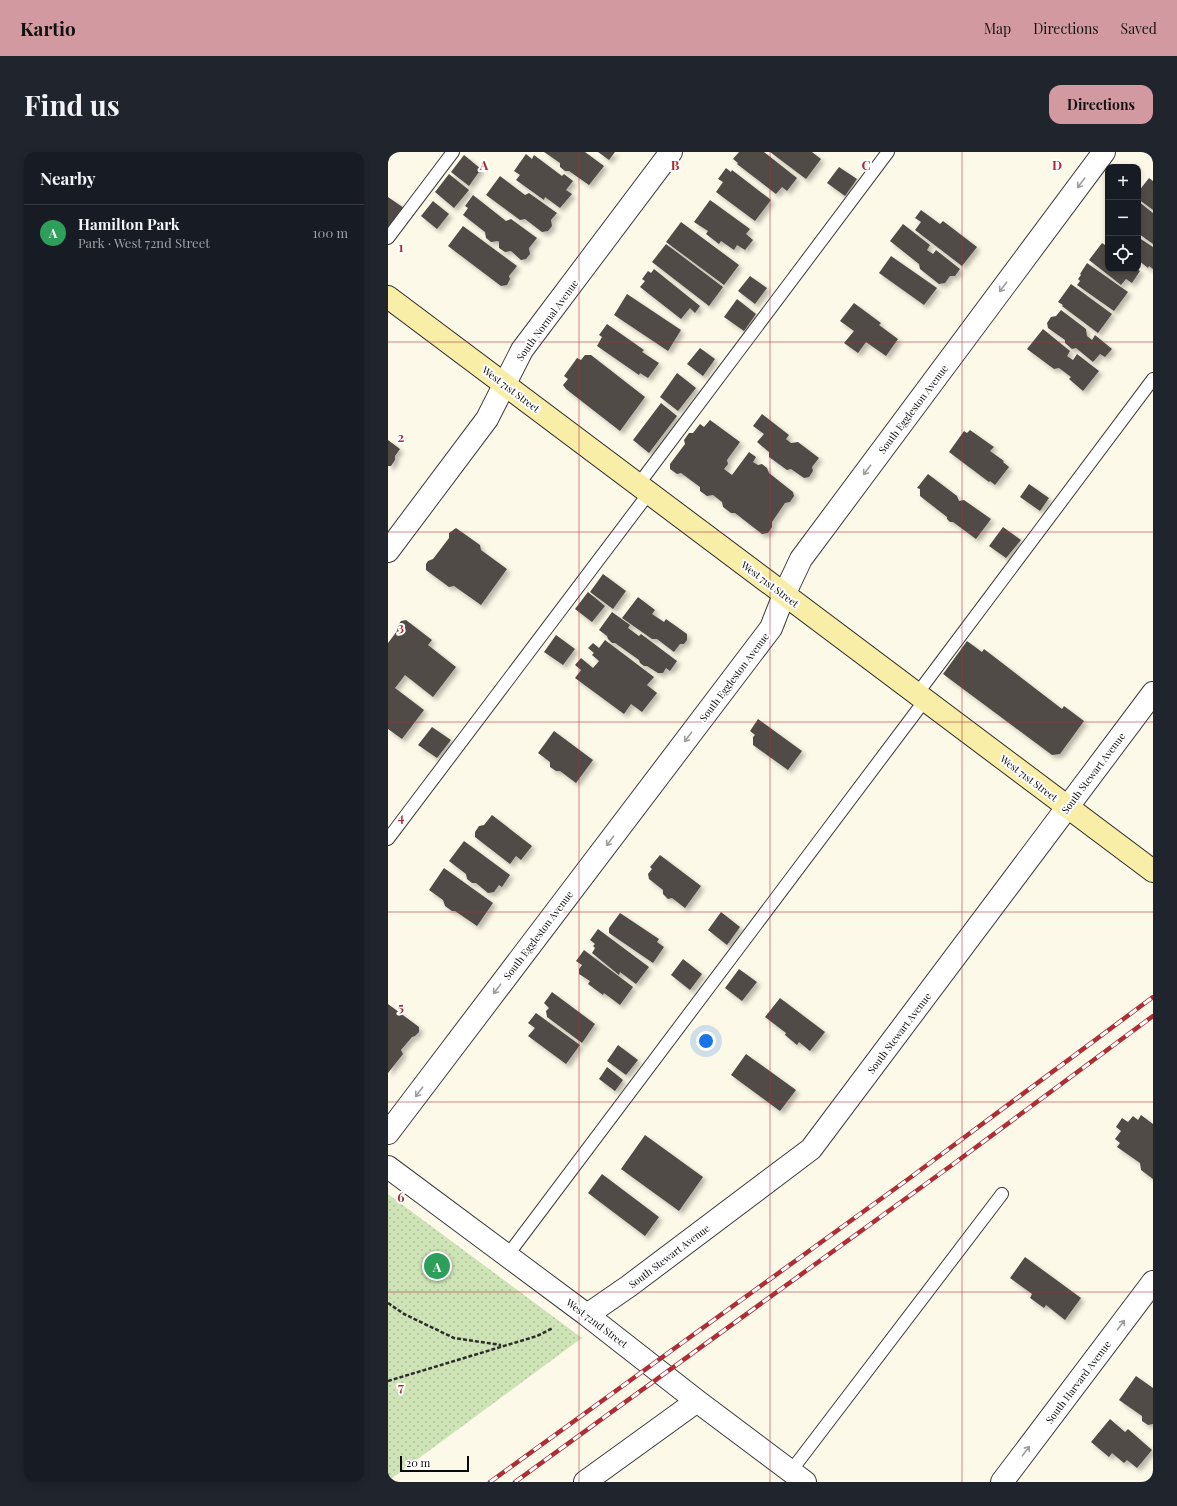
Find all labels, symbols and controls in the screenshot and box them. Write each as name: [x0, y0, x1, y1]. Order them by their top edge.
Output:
text: Kartio: [20, 15, 76, 41]
text: Map: [984, 19, 1011, 38]
text: Directions: [1033, 19, 1099, 38]
text: Saved: [1121, 19, 1157, 38]
button: Directions: [1049, 85, 1153, 124]
text: Find us: [24, 86, 120, 123]
text: A: [479, 156, 489, 173]
text: B: [671, 156, 680, 173]
text: C: [861, 156, 871, 173]
text: D: [1052, 156, 1062, 173]
map controls: [1105, 164, 1141, 272]
button: +: [1105, 164, 1141, 200]
text: Nearby: [40, 167, 95, 189]
one-way arrow: [1077, 178, 1085, 189]
button: −: [1105, 200, 1141, 236]
text: Hamilton Park: [78, 214, 180, 234]
text: A: [49, 224, 57, 241]
text: 100 m: [313, 224, 348, 241]
text: Park · West 72nd Street: [78, 234, 210, 251]
button: locate: [1105, 236, 1141, 272]
text: 1: [399, 238, 404, 255]
street label: South Normal Avenue: [513, 277, 581, 363]
one-way arrow: [999, 282, 1008, 293]
street label: West 71st Street: [479, 362, 543, 416]
street label: South Eggleston Avenue: [875, 362, 951, 456]
text: 2: [398, 428, 405, 445]
one-way arrow: [863, 465, 871, 476]
street label: West 71st Street: [738, 557, 802, 611]
text: 3: [398, 618, 404, 635]
street label: South Eggleston Avenue: [696, 630, 772, 724]
street label: South Stewart Avenue: [1058, 730, 1128, 816]
one-way arrow: [684, 731, 693, 742]
street label: West 71st Street: [997, 751, 1061, 805]
text: 4: [398, 808, 405, 825]
one-way arrow: [606, 835, 614, 846]
street label: South Eggleston Avenue: [500, 888, 576, 982]
one-way arrow: [493, 983, 502, 994]
street label: South Stewart Avenue: [864, 990, 934, 1076]
text: 5: [398, 998, 404, 1015]
your location: [696, 1031, 716, 1051]
one-way arrow: [415, 1087, 423, 1098]
text: 6: [397, 1188, 405, 1205]
street label: South Stewart Avenue: [626, 1221, 712, 1291]
pin: A: [424, 1251, 450, 1281]
street label: West 72nd Street: [563, 1295, 631, 1351]
one-way arrow: [1117, 1319, 1125, 1330]
street label: South Harvard Avenue: [1042, 1338, 1114, 1426]
text: 7: [398, 1378, 404, 1395]
one-way arrow: [1022, 1445, 1030, 1456]
scale bar: [400, 1454, 469, 1473]
text: 20 m: [406, 1455, 430, 1470]

